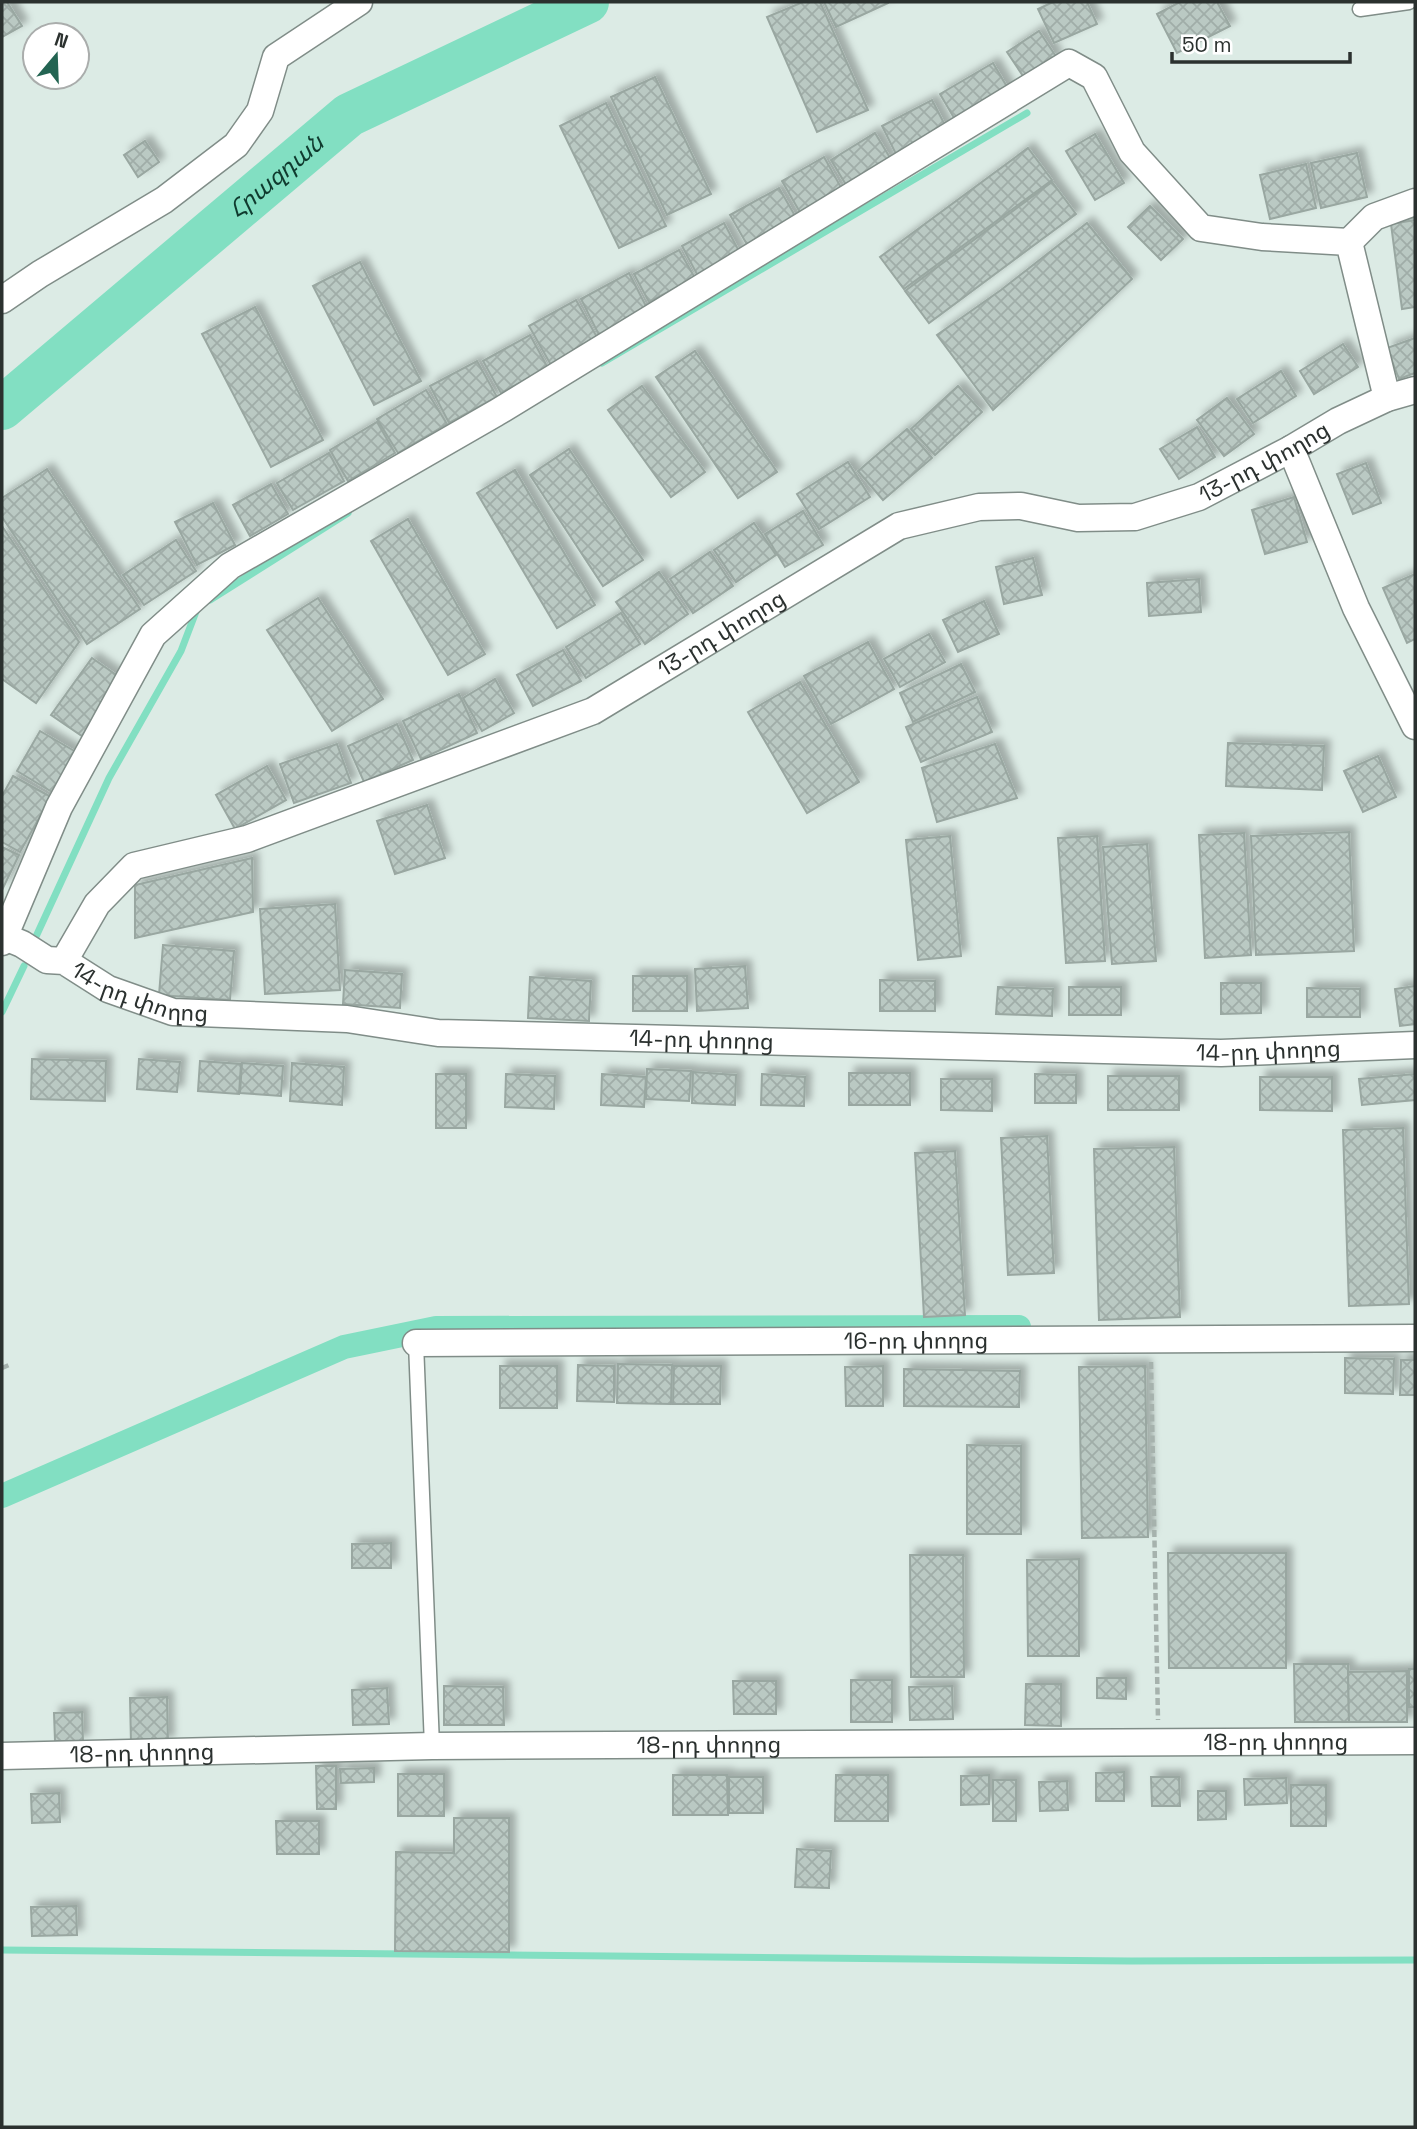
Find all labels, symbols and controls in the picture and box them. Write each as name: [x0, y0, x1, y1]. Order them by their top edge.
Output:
north arrow: [21, 21, 91, 91]
scale bar: [1172, 21, 1350, 65]
text: N: [51, 27, 71, 54]
text: 50 m: [1182, 31, 1232, 58]
water label: Հրազդան: [222, 126, 331, 225]
street label: 13-րդ փողոց: [1194, 414, 1335, 509]
street label: 13-րդ փողոց: [652, 583, 791, 684]
street label: 14-րդ փողոց: [66, 955, 209, 1028]
street label: 14-րդ փողոց: [629, 1023, 774, 1057]
street label: 14-րդ փողոց: [1196, 1033, 1341, 1068]
street label: 16-րդ փողոց: [844, 1325, 988, 1356]
street label: 18-րդ փողոց: [1203, 1726, 1348, 1757]
street label: 18-րդ փողոց: [636, 1729, 781, 1760]
street label: 18-րդ փողոց: [69, 1736, 215, 1769]

